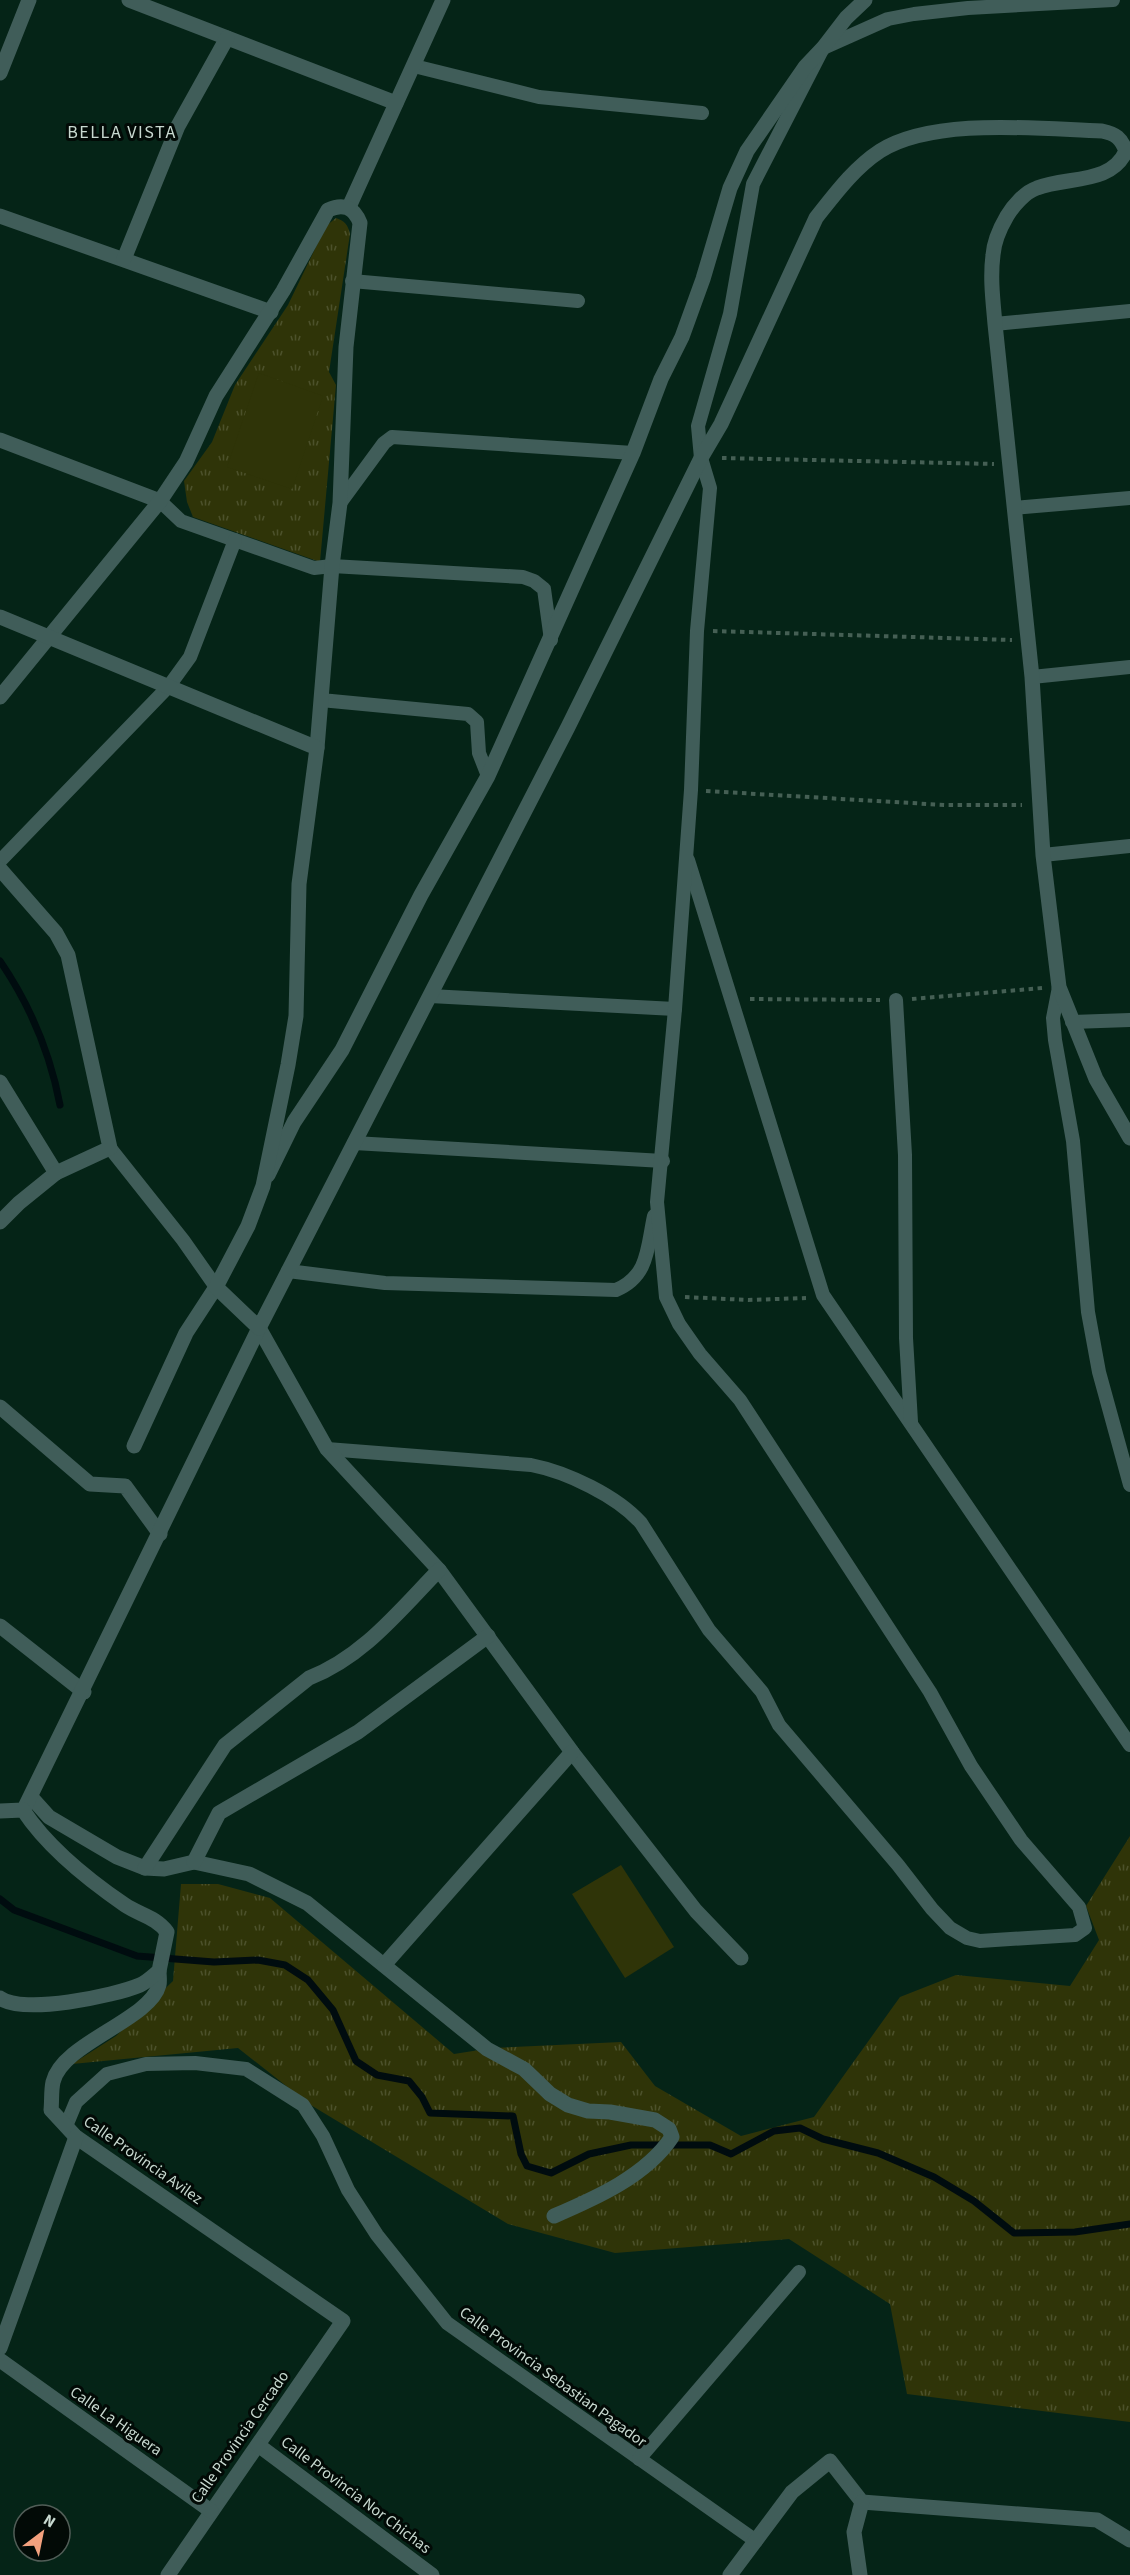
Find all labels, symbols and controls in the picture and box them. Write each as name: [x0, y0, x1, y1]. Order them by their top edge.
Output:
district label: BELLA VISTA: [67, 120, 177, 145]
street label: Calle Provincia Avilez: [79, 2111, 207, 2210]
street label: Calle Provincia Sebastian Pagador: [455, 2302, 651, 2453]
street label: Calle Provincia Cercado: [186, 2366, 294, 2508]
street label: Calle La Higuera: [66, 2381, 166, 2461]
street label: Calle Provincia Nor Chichas: [276, 2431, 436, 2559]
north arrow: [12, 2503, 72, 2563]
text: N: [39, 2509, 60, 2533]

